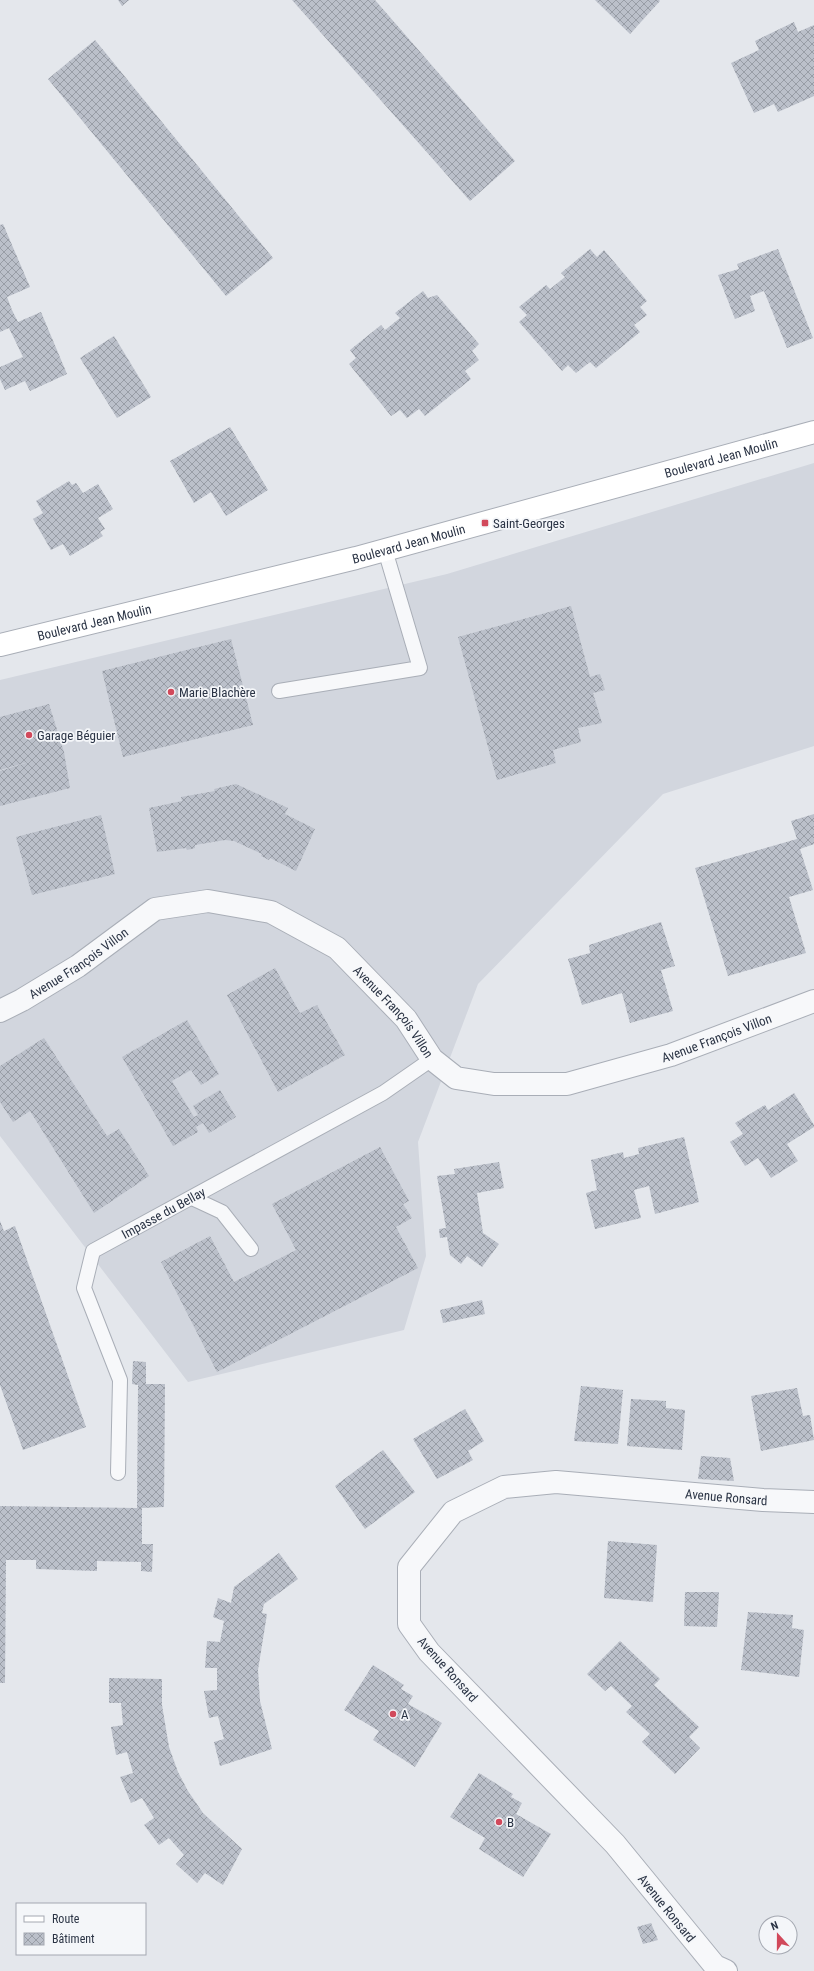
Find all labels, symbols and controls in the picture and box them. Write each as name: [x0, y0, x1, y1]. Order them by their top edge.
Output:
street label: Boulevard Jean Moulin: [663, 435, 779, 481]
place label: Saint-Georges: [493, 516, 565, 531]
marker: Saint-Georges: [480, 518, 490, 528]
street label: Boulevard Jean Moulin: [351, 521, 467, 567]
street label: Boulevard Jean Moulin: [36, 601, 153, 644]
place label: Marie Blachère: [179, 685, 256, 700]
marker: Marie Blachère: [166, 687, 176, 697]
place label: Garage Béguier: [37, 728, 115, 743]
marker: Garage Béguier: [24, 730, 34, 740]
street label: Avenue François Villon: [26, 925, 131, 1002]
street label: Avenue François Villon: [350, 963, 436, 1061]
street label: Avenue François Villon: [660, 1011, 774, 1065]
street label: Impasse du Bellay: [119, 1184, 209, 1242]
street label: Avenue Ronsard: [684, 1486, 768, 1508]
street label: Avenue Ronsard: [414, 1634, 481, 1705]
place label: A: [401, 1707, 409, 1722]
marker: A: [388, 1709, 398, 1719]
place label: B: [507, 1815, 514, 1830]
marker: B: [494, 1817, 504, 1827]
street label: Avenue Ronsard: [635, 1872, 698, 1945]
legend: [16, 1903, 146, 1955]
text: Route: [52, 1912, 80, 1926]
north arrow: [758, 1915, 798, 1955]
text: N: [769, 1919, 780, 1933]
text: Bâtiment: [52, 1932, 95, 1946]

